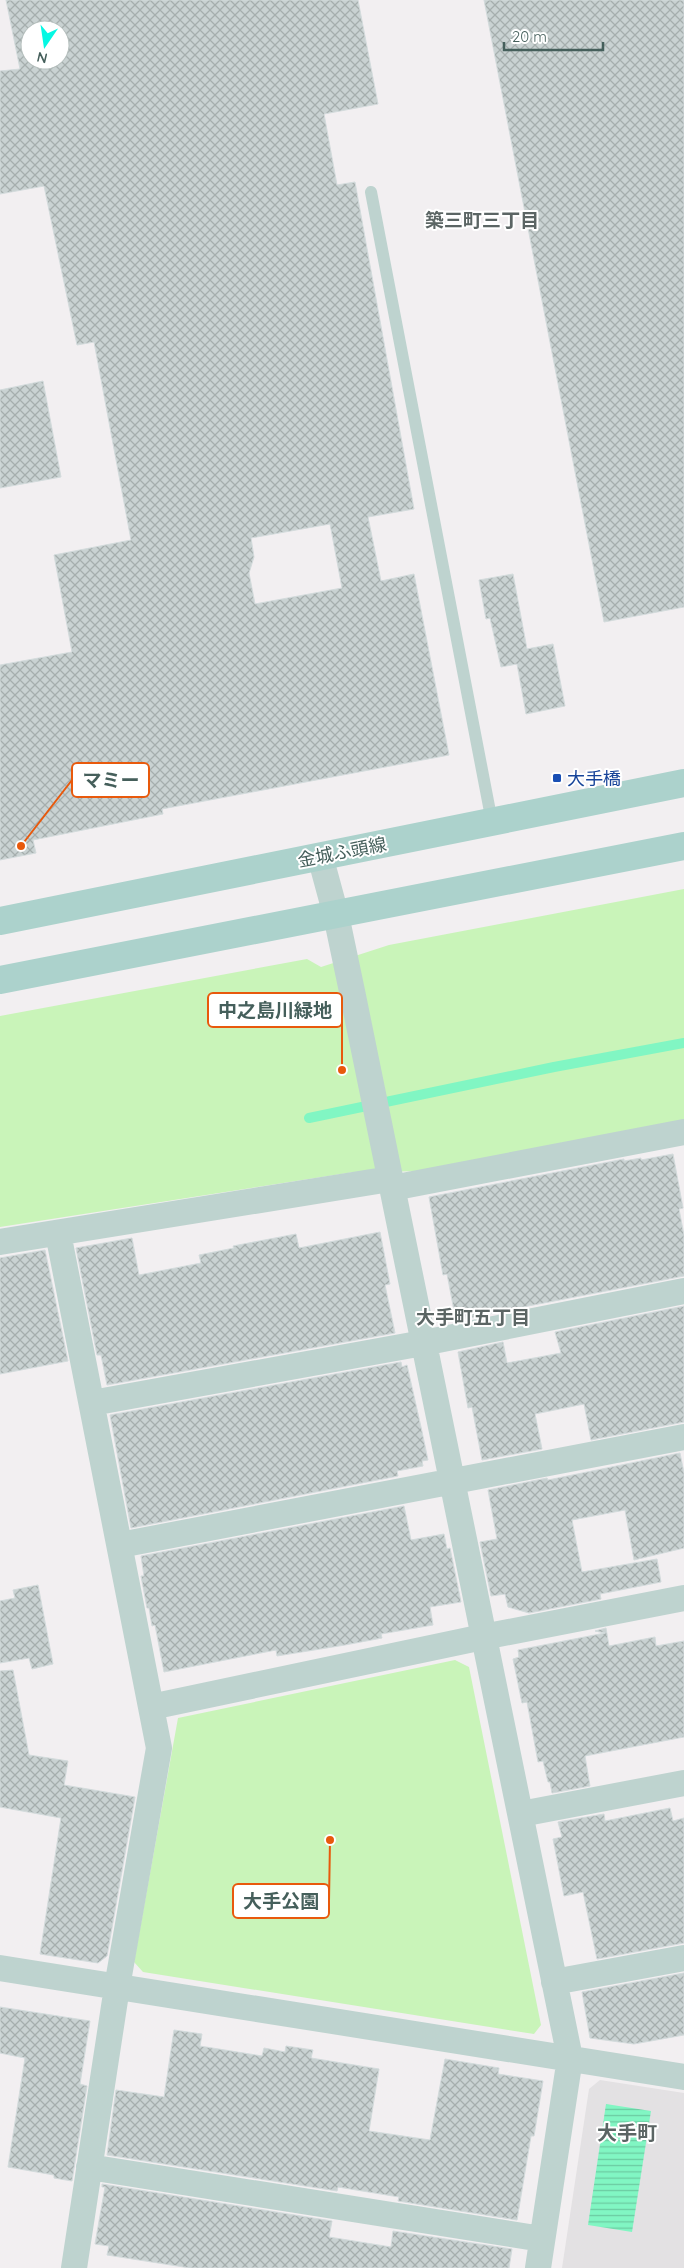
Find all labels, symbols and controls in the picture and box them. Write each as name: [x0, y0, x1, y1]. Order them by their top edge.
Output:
north arrow: [20, 20, 70, 70]
scale bar: [504, 20, 603, 52]
text: 20 m: [512, 27, 547, 46]
text: N: [35, 48, 49, 68]
district label: 築三町三丁目: [425, 208, 539, 232]
callout: マミー: [72, 763, 149, 797]
place label: 大手橋: [567, 767, 621, 790]
text: マミー: [82, 768, 140, 792]
marker: 大手橋: [551, 772, 563, 784]
street label: 金城ふ頭線: [296, 832, 388, 872]
callout: 中之島川緑地: [208, 993, 342, 1027]
text: 中之島川緑地: [218, 998, 332, 1022]
district label: 大手町五丁目: [416, 1305, 530, 1329]
callout: 大手公園: [233, 1884, 329, 1918]
text: 大手公園: [243, 1889, 319, 1913]
district label: 大手町: [597, 2120, 657, 2145]

